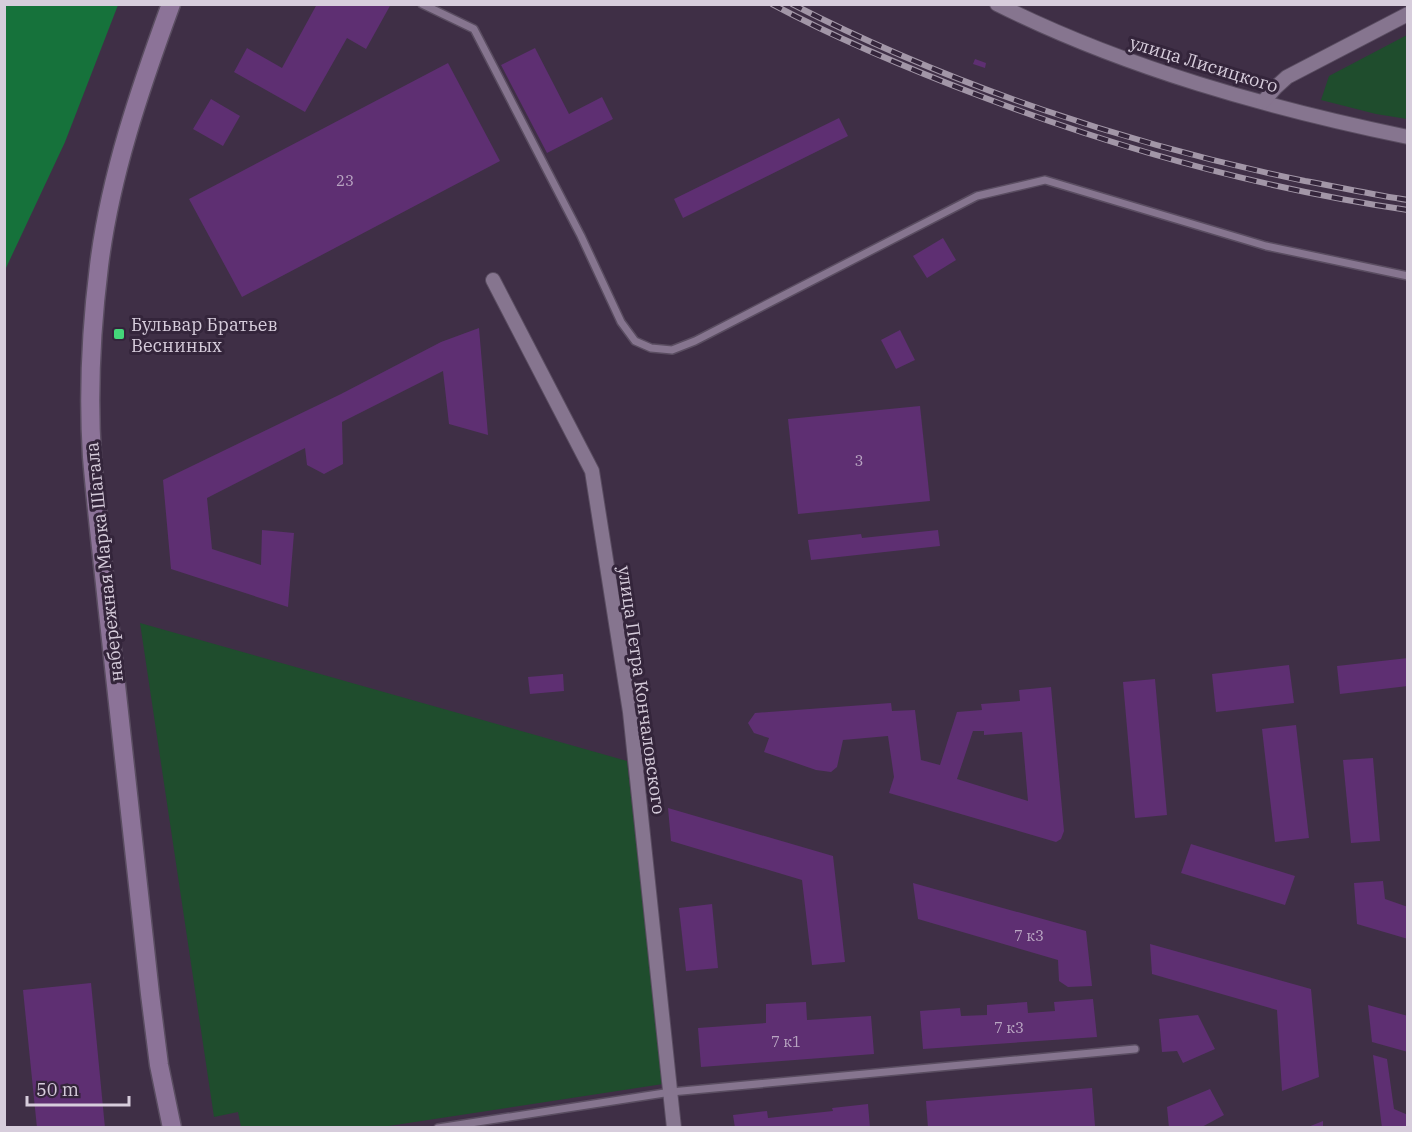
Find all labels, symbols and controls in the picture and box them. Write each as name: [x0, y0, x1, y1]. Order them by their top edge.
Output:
street label: улица Лисицкого: [1127, 30, 1281, 98]
house number: 23: [336, 171, 354, 190]
place label: Бульвар Братьев Весниных: [131, 313, 278, 357]
marker: Бульвар Братьев Весниных: [112, 327, 126, 341]
street label: набережная Марка Шагала: [80, 441, 128, 683]
house number: 3: [854, 451, 864, 470]
street label: улица Петра Кончаловского: [613, 564, 671, 816]
house number: 7 к3: [1014, 926, 1044, 945]
house number: 7 к3: [994, 1018, 1024, 1037]
house number: 7 к1: [771, 1032, 801, 1051]
scale bar: [27, 1069, 129, 1107]
text: 50 m: [36, 1078, 79, 1101]

